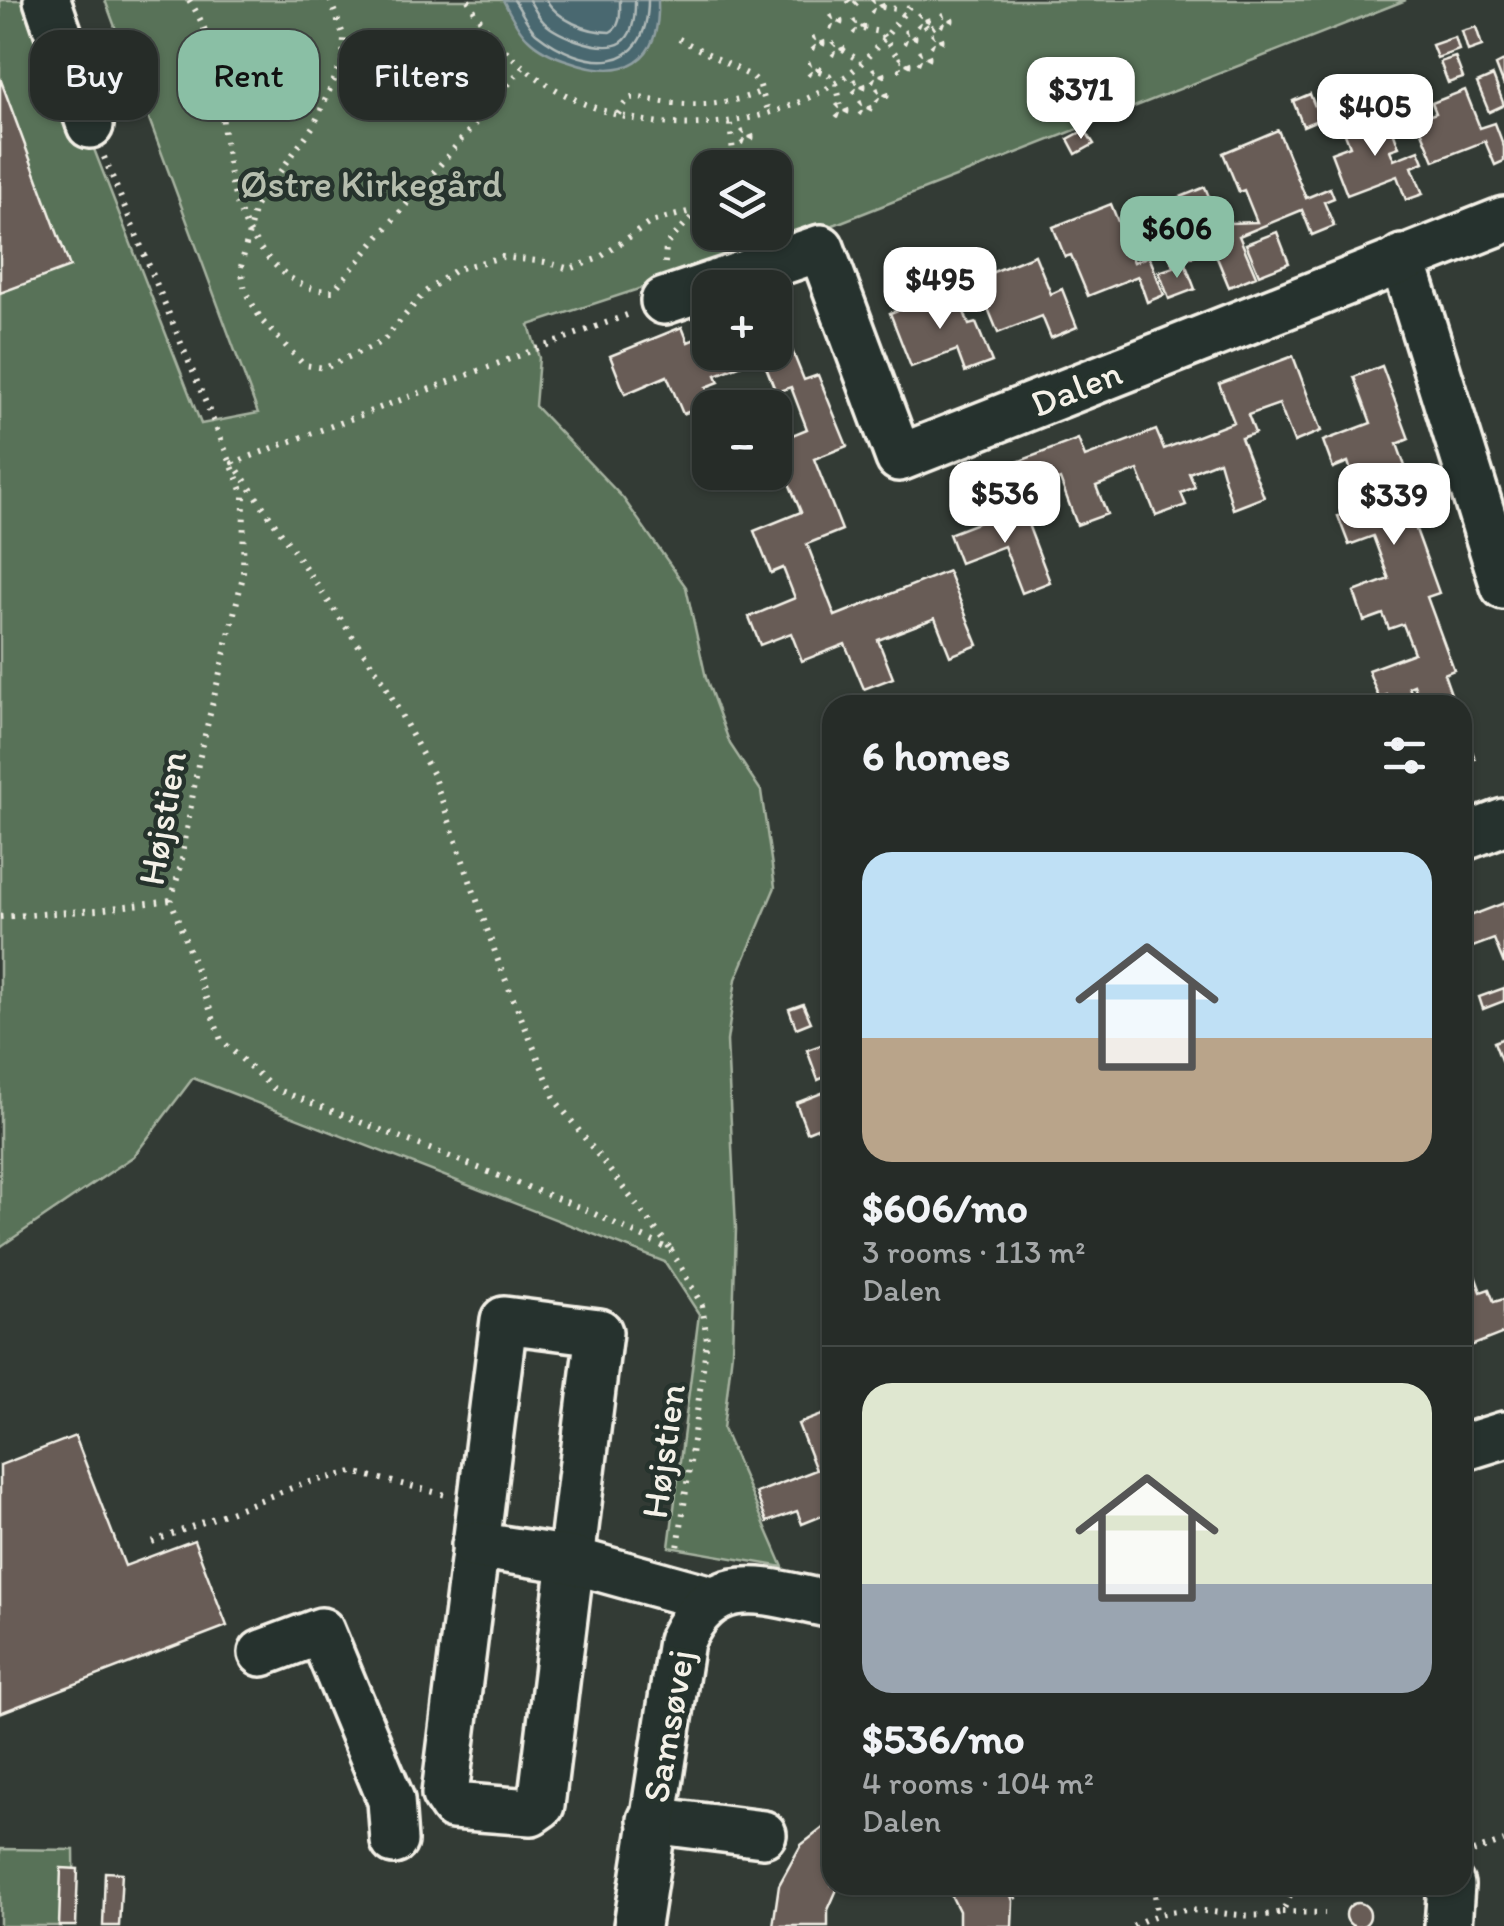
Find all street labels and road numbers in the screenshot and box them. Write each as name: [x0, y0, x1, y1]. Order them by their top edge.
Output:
street label: Dalen: [1024, 349, 1128, 427]
street label: Højstien: [128, 747, 196, 889]
street label: Højstien: [631, 1381, 695, 1521]
street label: Samsøvej: [632, 1646, 704, 1806]

